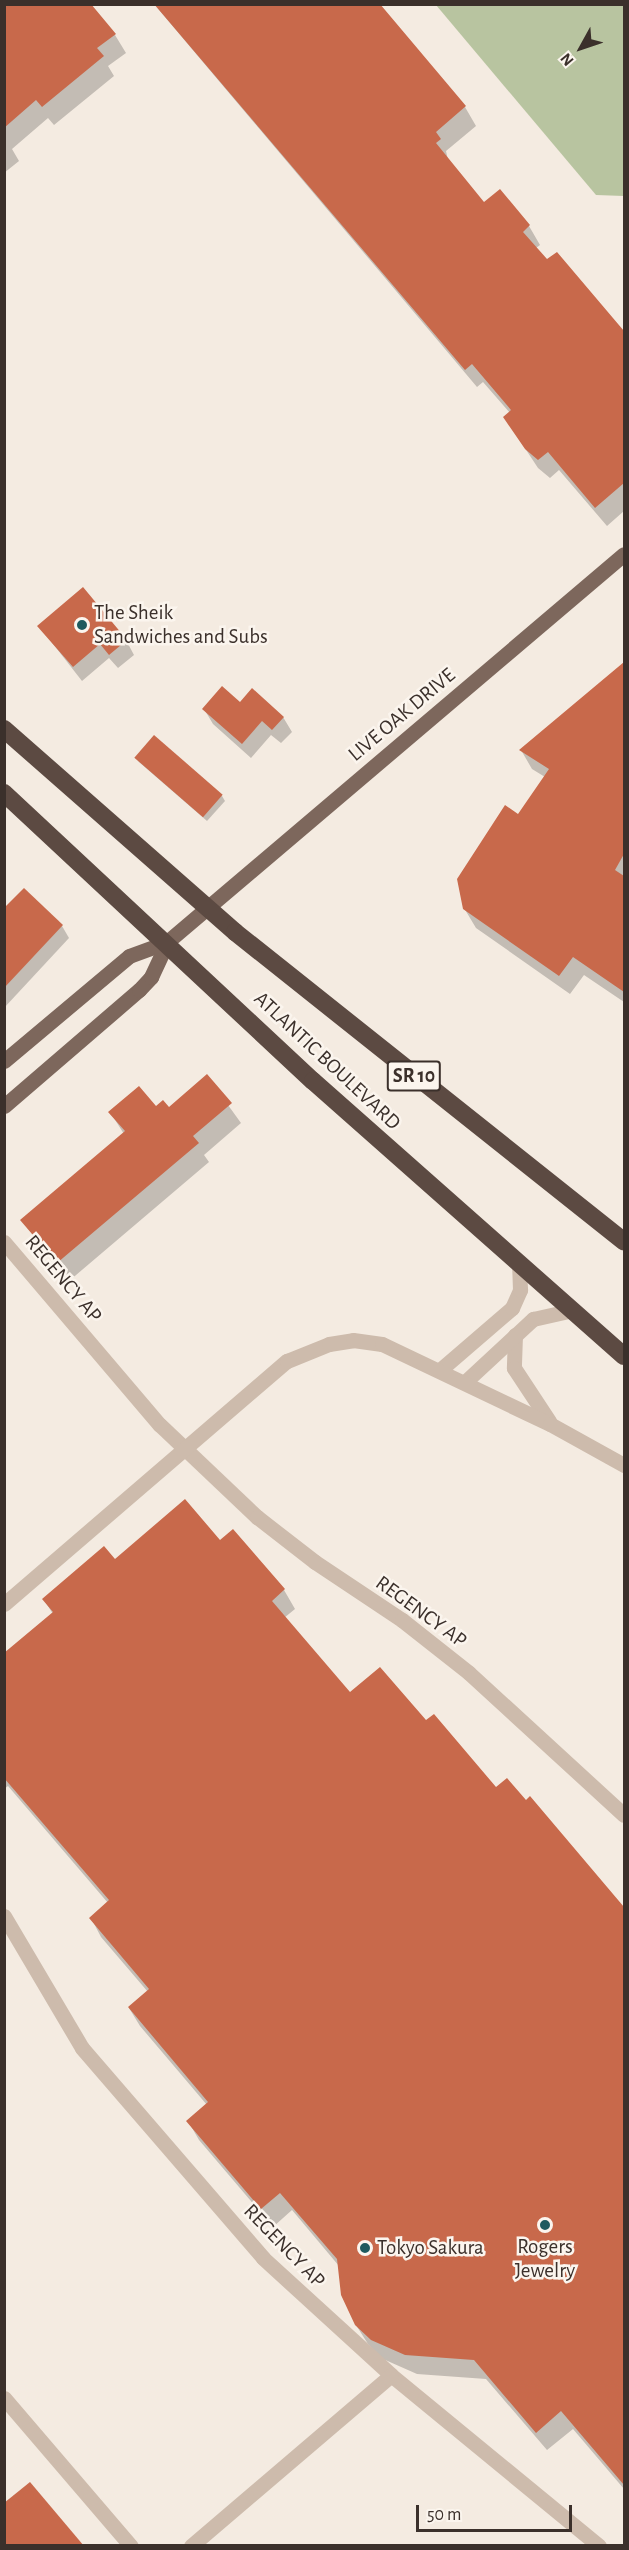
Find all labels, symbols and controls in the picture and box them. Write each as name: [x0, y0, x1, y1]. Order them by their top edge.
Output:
north arrow: [551, 18, 611, 78]
text: N: [558, 50, 577, 69]
place label: The Sheik Sandwiches and Subs: [94, 600, 268, 650]
marker: The Sheik Sandwiches and Subs: [75, 618, 89, 632]
street label: LIVE OAK DRIVE: [343, 663, 461, 767]
street label: ATLANTIC BOULEVARD: [248, 986, 406, 1136]
road number: SR 10: [386, 1059, 442, 1093]
street label: REGENCY AP: [19, 1230, 107, 1328]
street label: REGENCY AP: [370, 1570, 472, 1654]
street label: REGENCY AP: [238, 2199, 330, 2293]
marker: Rogers Jewelry: [538, 2218, 552, 2232]
place label: Rogers Jewelry: [515, 2234, 575, 2284]
place label: Tokyo Sakura: [377, 2235, 484, 2261]
marker: Tokyo Sakura: [358, 2241, 372, 2255]
scale bar: [419, 2493, 575, 2531]
text: 50 m: [427, 2506, 461, 2524]

